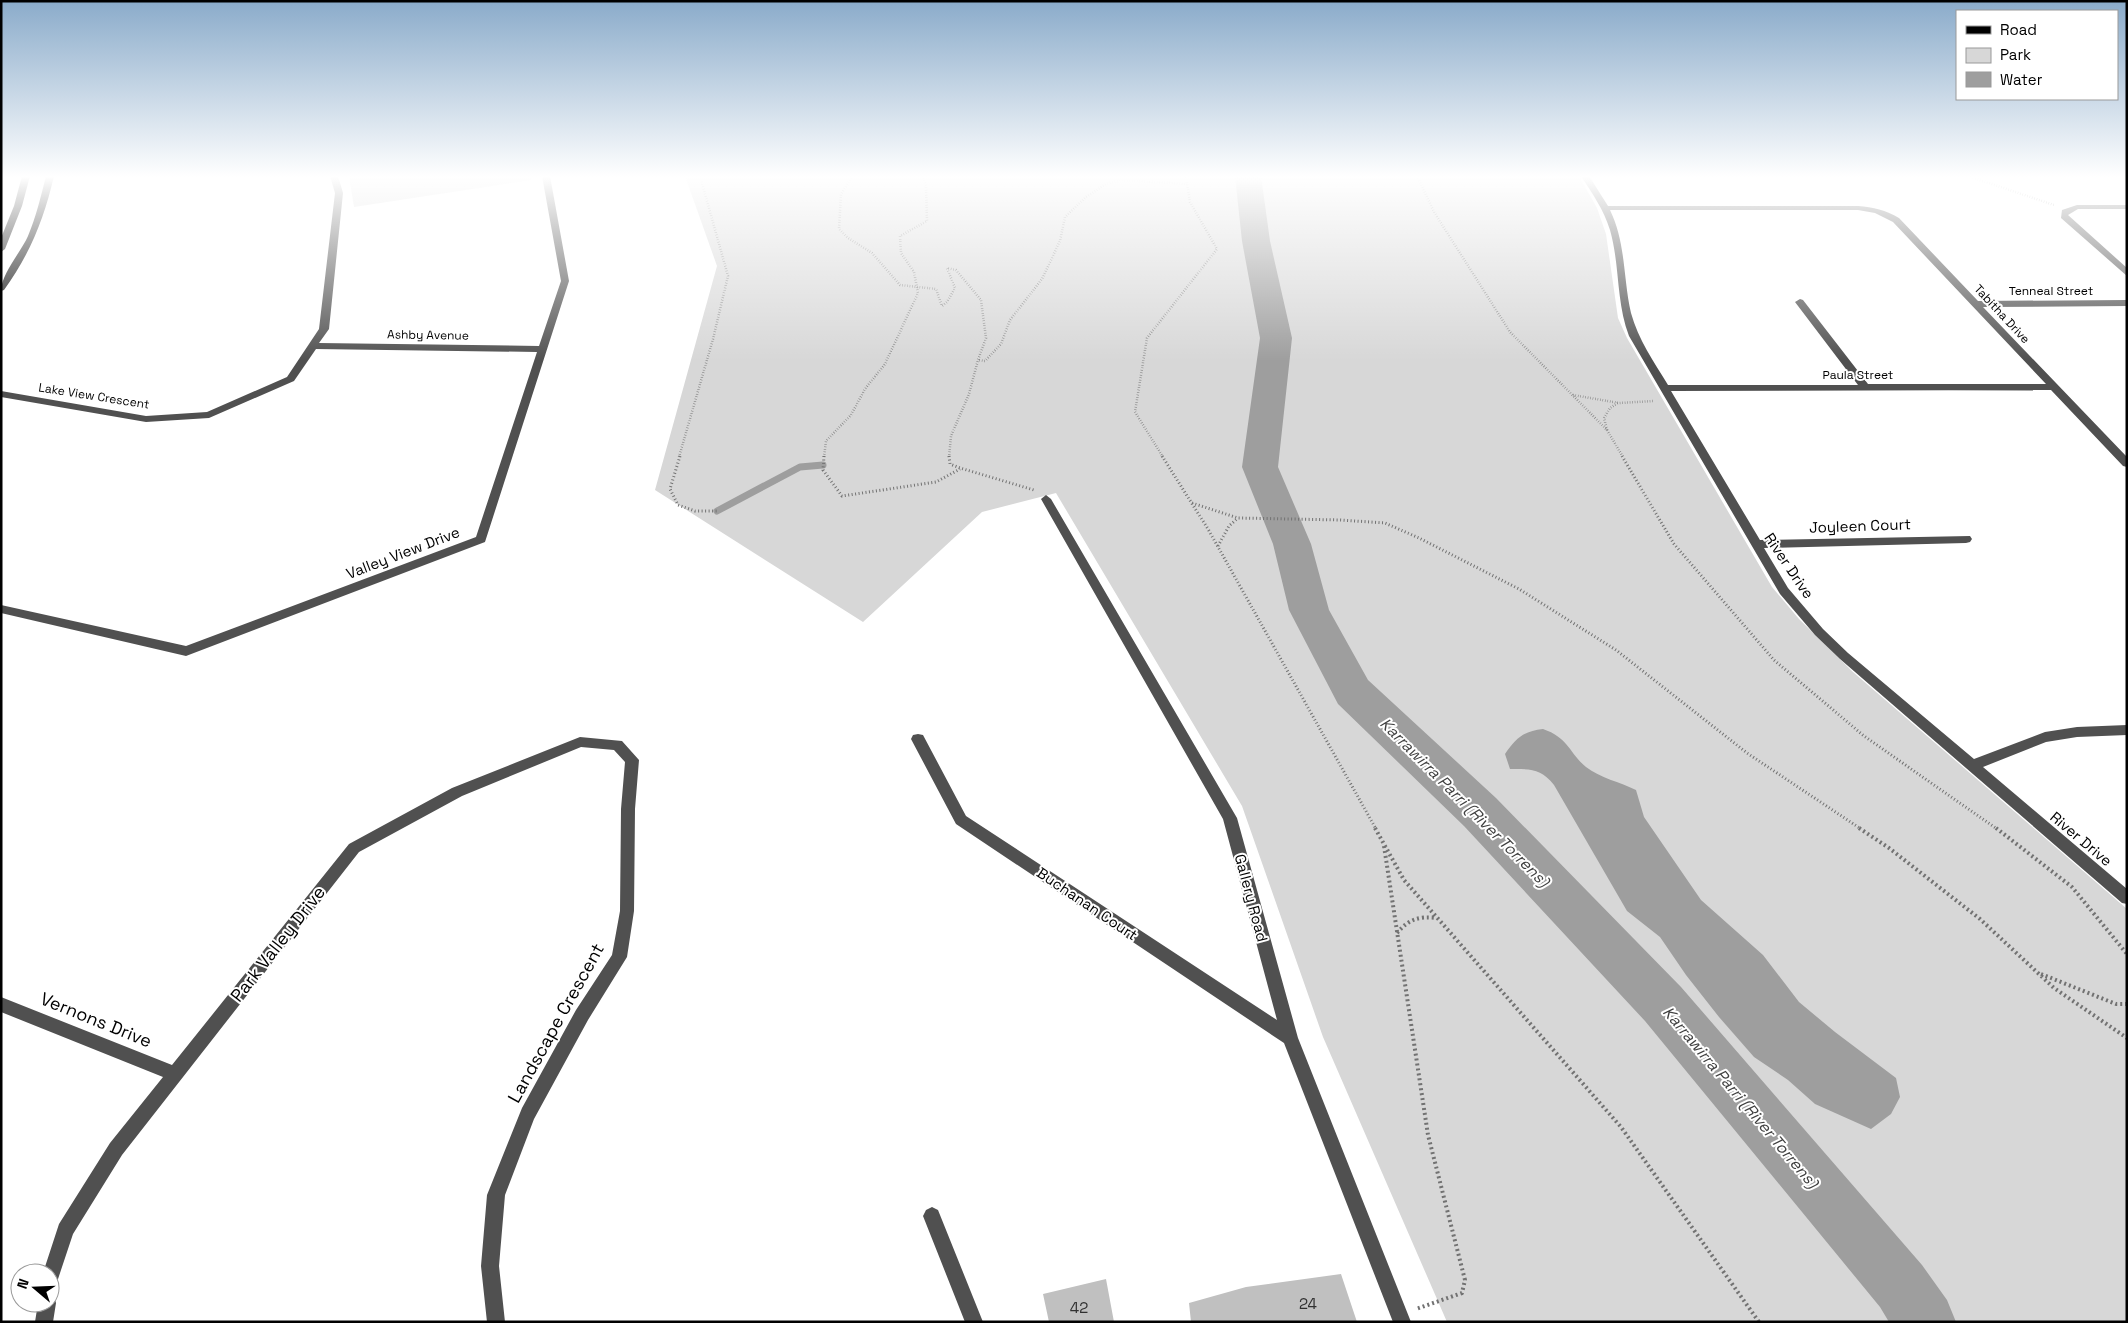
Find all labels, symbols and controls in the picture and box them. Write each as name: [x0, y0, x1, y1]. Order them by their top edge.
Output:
legend: [1956, 10, 2118, 100]
text: Road: [2000, 20, 2037, 39]
text: Park: [2000, 45, 2031, 64]
text: Water: [2000, 70, 2043, 89]
street label: Tabitha Drive: [1971, 281, 2033, 347]
street label: Tenneal Street: [2009, 283, 2093, 299]
street label: Ashby Avenue: [387, 326, 469, 344]
street label: Paula Street: [1823, 367, 1893, 383]
street label: Lake View Crescent: [37, 379, 151, 413]
street label: Joyleen Court: [1809, 514, 1911, 537]
street label: Valley View Drive: [343, 522, 462, 583]
street label: River Drive: [1760, 529, 1818, 602]
water label: Karrawirra Parri (River Torrens): [1376, 713, 1555, 893]
street label: River Drive: [2046, 807, 2116, 870]
street label: Gallery Road: [1231, 852, 1272, 944]
street label: Buchanan Court: [1033, 863, 1141, 944]
street label: Park Valley Drive: [225, 881, 330, 1006]
street label: Landscape Crescent: [502, 939, 609, 1107]
street label: Vernons Drive: [37, 987, 155, 1052]
water label: Karrawirra Parri (River Torrens): [1658, 1002, 1824, 1194]
north arrow: [10, 1263, 60, 1313]
text: N: [13, 1276, 33, 1291]
house number: 24: [1299, 1294, 1317, 1313]
house number: 42: [1070, 1298, 1088, 1317]

